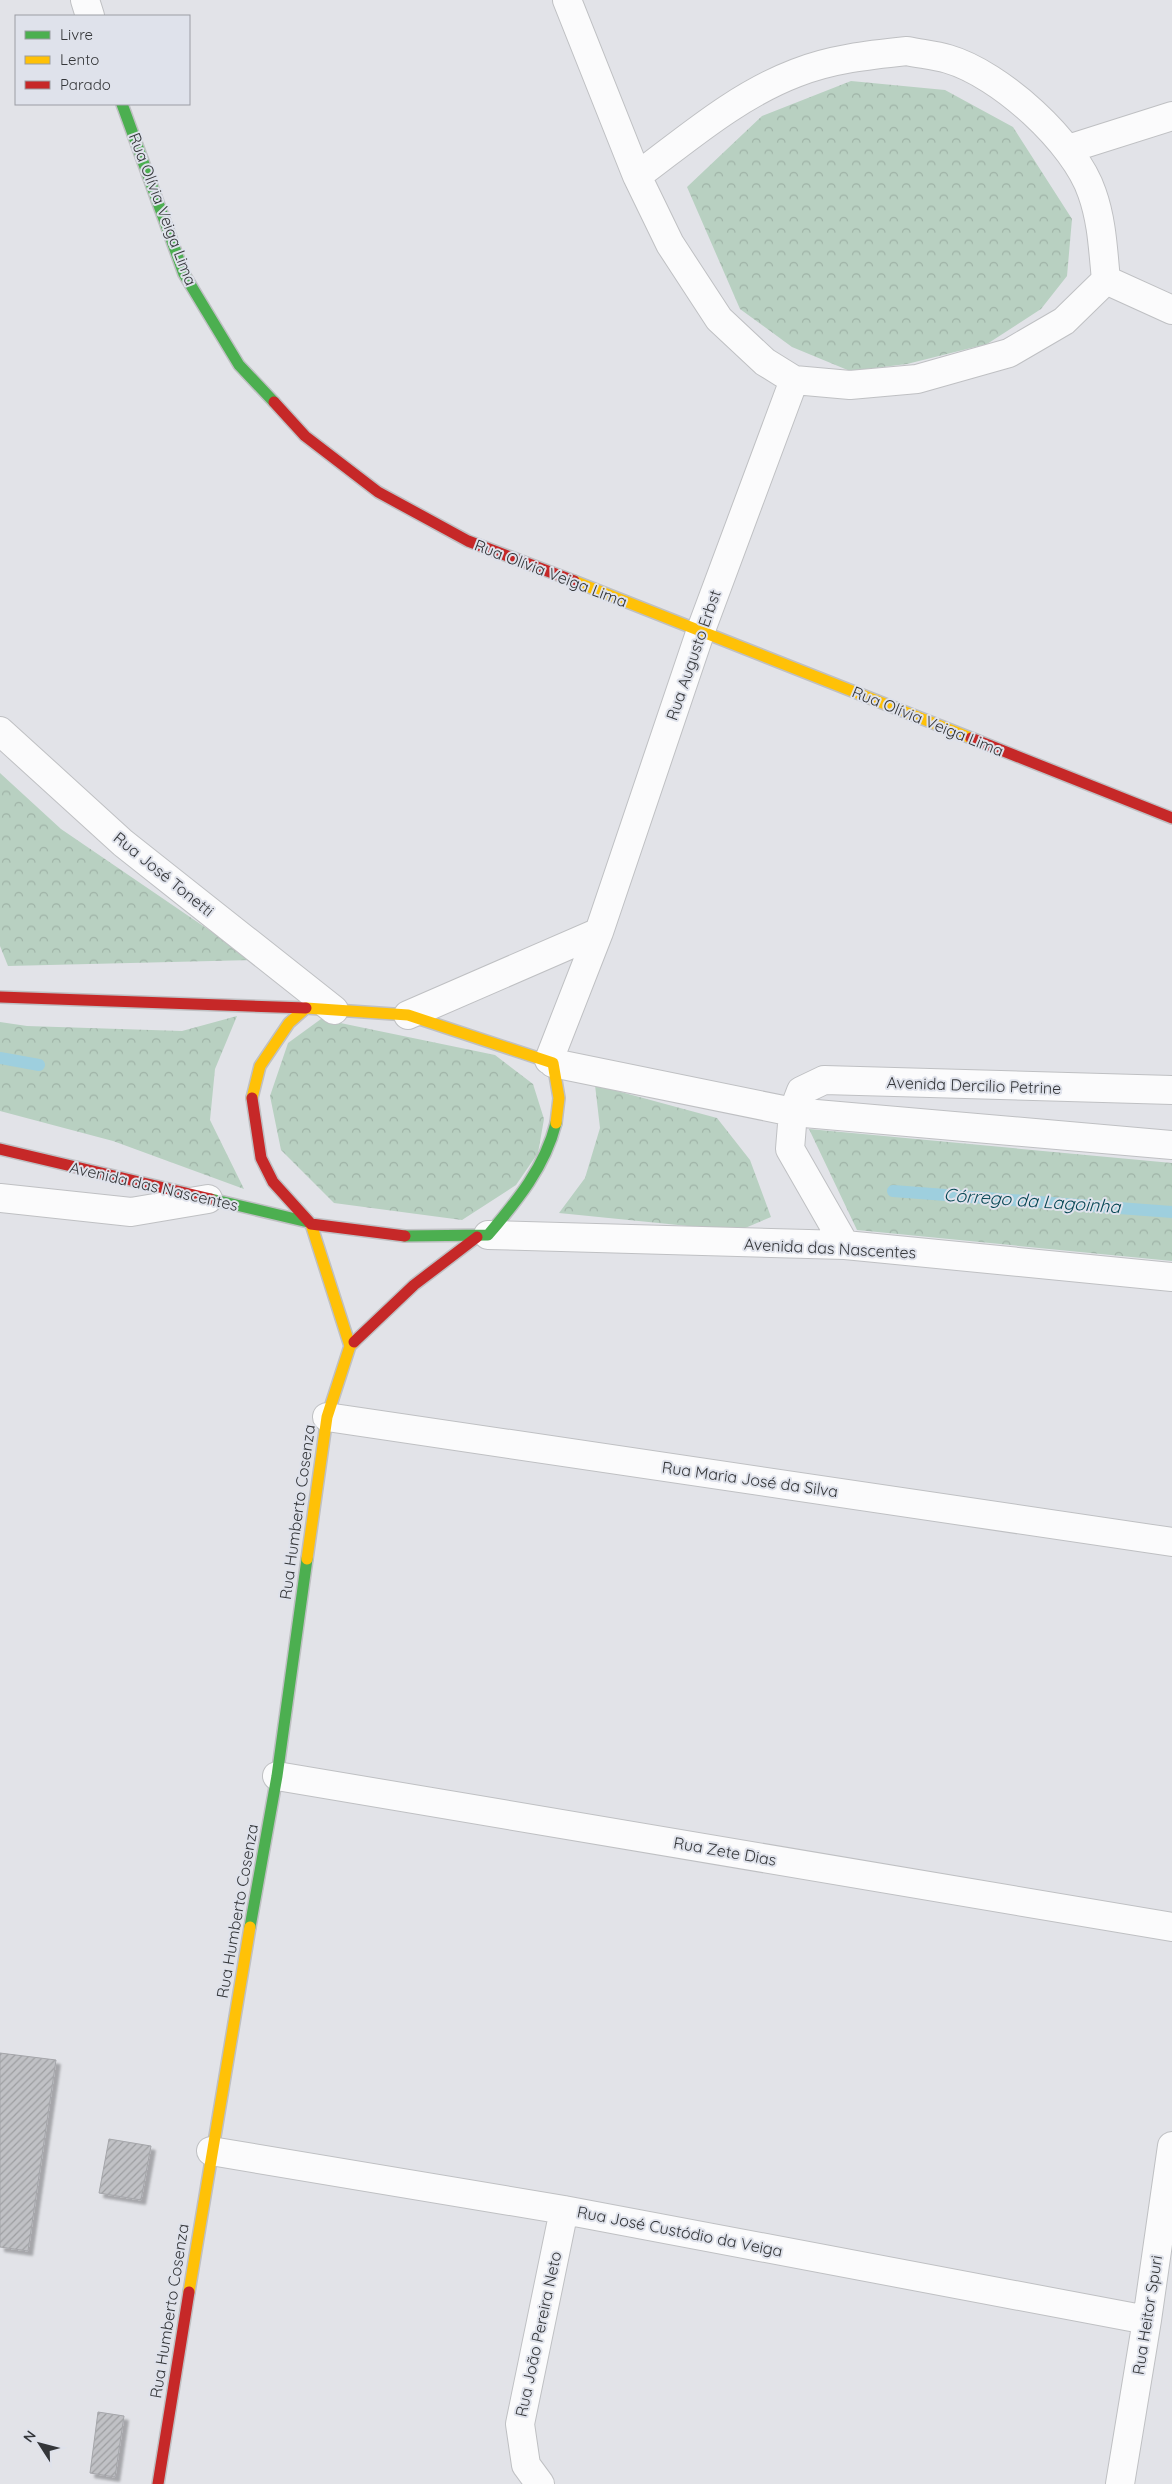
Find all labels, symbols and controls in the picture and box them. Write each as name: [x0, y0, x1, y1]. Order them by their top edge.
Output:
legend: [15, 15, 190, 105]
text: Livre: [60, 25, 93, 44]
text: Lento: [60, 50, 99, 69]
text: Parado: [60, 75, 111, 94]
street label: Rua Olívia Veiga Lima: [125, 130, 201, 288]
street label: Rua Olívia Veiga Lima: [472, 535, 630, 611]
street label: Rua Augusto Erbst: [661, 587, 725, 723]
street label: Rua Olívia Veiga Lima: [849, 681, 1007, 761]
street label: Rua José Tonetti: [110, 827, 218, 921]
street label: Avenida Dercilio Petrine: [886, 1072, 1062, 1098]
street label: Avenida das Nascentes: [68, 1157, 240, 1215]
water label: Córrego da Lagoinha: [943, 1183, 1122, 1218]
street label: Avenida das Nascentes: [743, 1234, 917, 1262]
street label: Rua Humberto Cosenza: [275, 1423, 319, 1601]
street label: Rua Maria José da Silva: [661, 1457, 839, 1501]
street label: Rua Humberto Cosenza: [212, 1822, 262, 2000]
street label: Rua Zete Dias: [672, 1832, 778, 1870]
street label: Rua José Custódio da Veiga: [576, 2201, 784, 2261]
street label: Rua Humberto Cosenza: [145, 2222, 193, 2400]
street label: Rua João Pereira Neto: [511, 2249, 565, 2419]
street label: Rua Heitor Spuri: [1128, 2254, 1166, 2376]
north arrow: [15, 2419, 65, 2469]
text: N: [19, 2427, 40, 2446]

